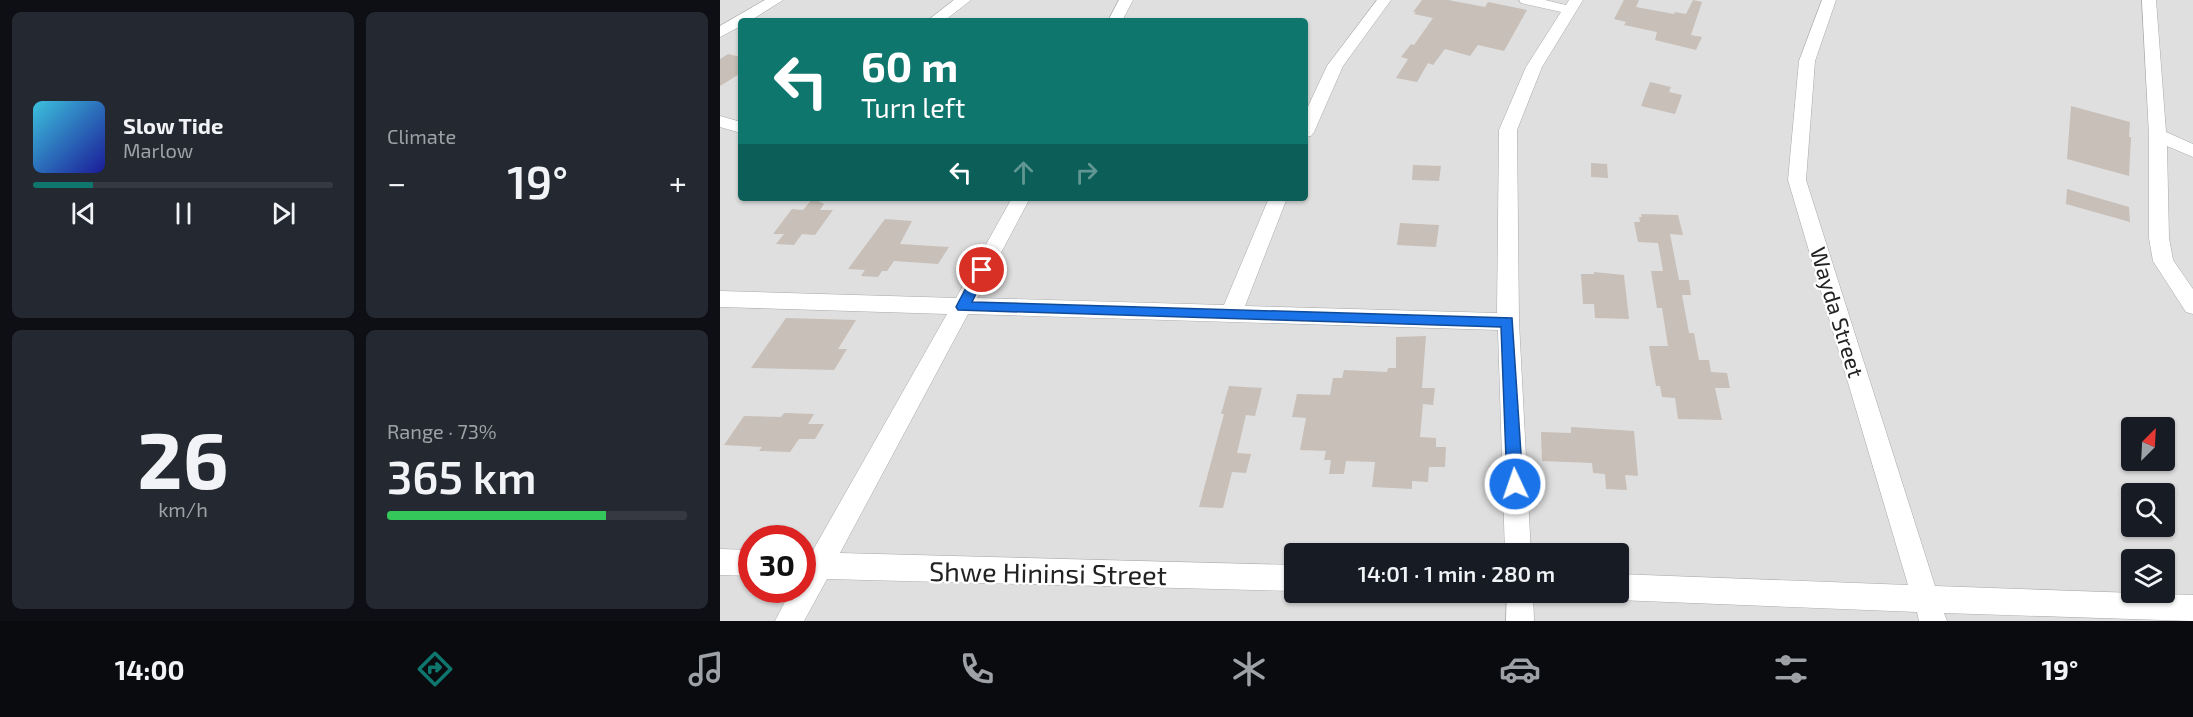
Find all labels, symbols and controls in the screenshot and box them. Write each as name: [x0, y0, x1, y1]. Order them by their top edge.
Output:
text: 60 m: [861, 40, 958, 90]
icon: left: [762, 42, 840, 120]
text: Turn left: [861, 91, 965, 123]
text: Slow Tide: [123, 112, 223, 138]
text: Climate: [387, 124, 456, 148]
text: Marlow: [123, 138, 193, 162]
text: 19°: [507, 154, 568, 208]
icon: left: [944, 156, 977, 189]
icon: ahead: [1007, 156, 1040, 189]
icon: right: [1070, 156, 1103, 189]
text: −: [387, 162, 406, 202]
text: +: [669, 162, 687, 202]
icon: previous: [67, 197, 100, 230]
icon: pause: [167, 197, 200, 230]
icon: next: [267, 197, 300, 230]
pin: [956, 244, 1007, 295]
street label: Wayda Street: [1806, 244, 1870, 380]
icon: arrive: [965, 253, 998, 286]
text: 26: [137, 411, 229, 505]
north arrow: [2121, 417, 2175, 471]
map controls: [2121, 417, 2175, 603]
text: Range · 73%: [387, 419, 497, 443]
text: 365 km: [387, 449, 537, 503]
position arrow: [1483, 452, 1547, 516]
button: search: [2121, 483, 2175, 537]
text: km/h: [158, 497, 208, 521]
speed limit sign: 30: [738, 525, 816, 603]
button: layers: [2121, 549, 2175, 603]
street label: Shwe Hininsi Street: [929, 554, 1167, 590]
text: 14:01 · 1 min · 280 m: [1358, 560, 1555, 586]
icon: directions: [414, 648, 456, 690]
icon: music: [685, 648, 727, 690]
icon: phone: [956, 648, 998, 690]
icon: climate: [1228, 648, 1270, 690]
icon: car: [1499, 648, 1541, 690]
icon: filters: [1770, 648, 1812, 690]
text: 14:00: [115, 653, 185, 685]
text: 19°: [2041, 653, 2078, 685]

